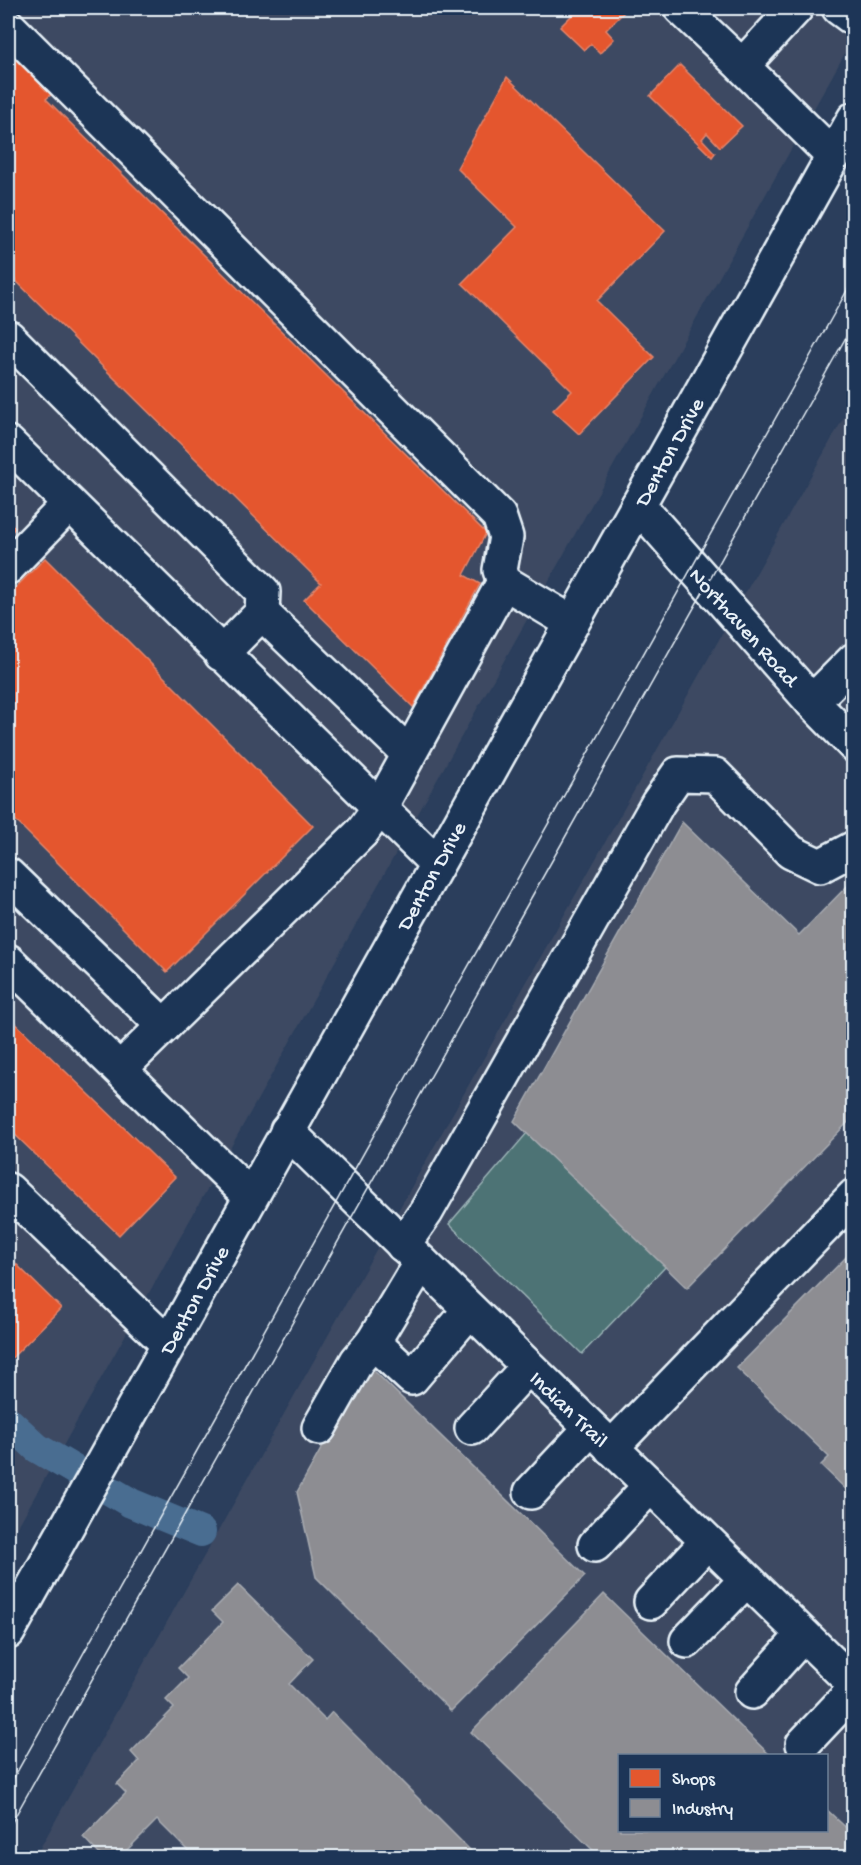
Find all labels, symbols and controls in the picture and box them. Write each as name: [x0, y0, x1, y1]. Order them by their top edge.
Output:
street label: Denton Drive: [630, 394, 712, 514]
street label: Northaven Road: [682, 564, 804, 695]
street label: Denton Drive: [392, 818, 474, 938]
street label: Denton Drive: [155, 1242, 237, 1362]
street label: Indian Trail: [522, 1367, 612, 1455]
legend: [618, 1754, 828, 1832]
text: Shops: [672, 1770, 716, 1791]
text: Industry: [672, 1800, 733, 1821]

